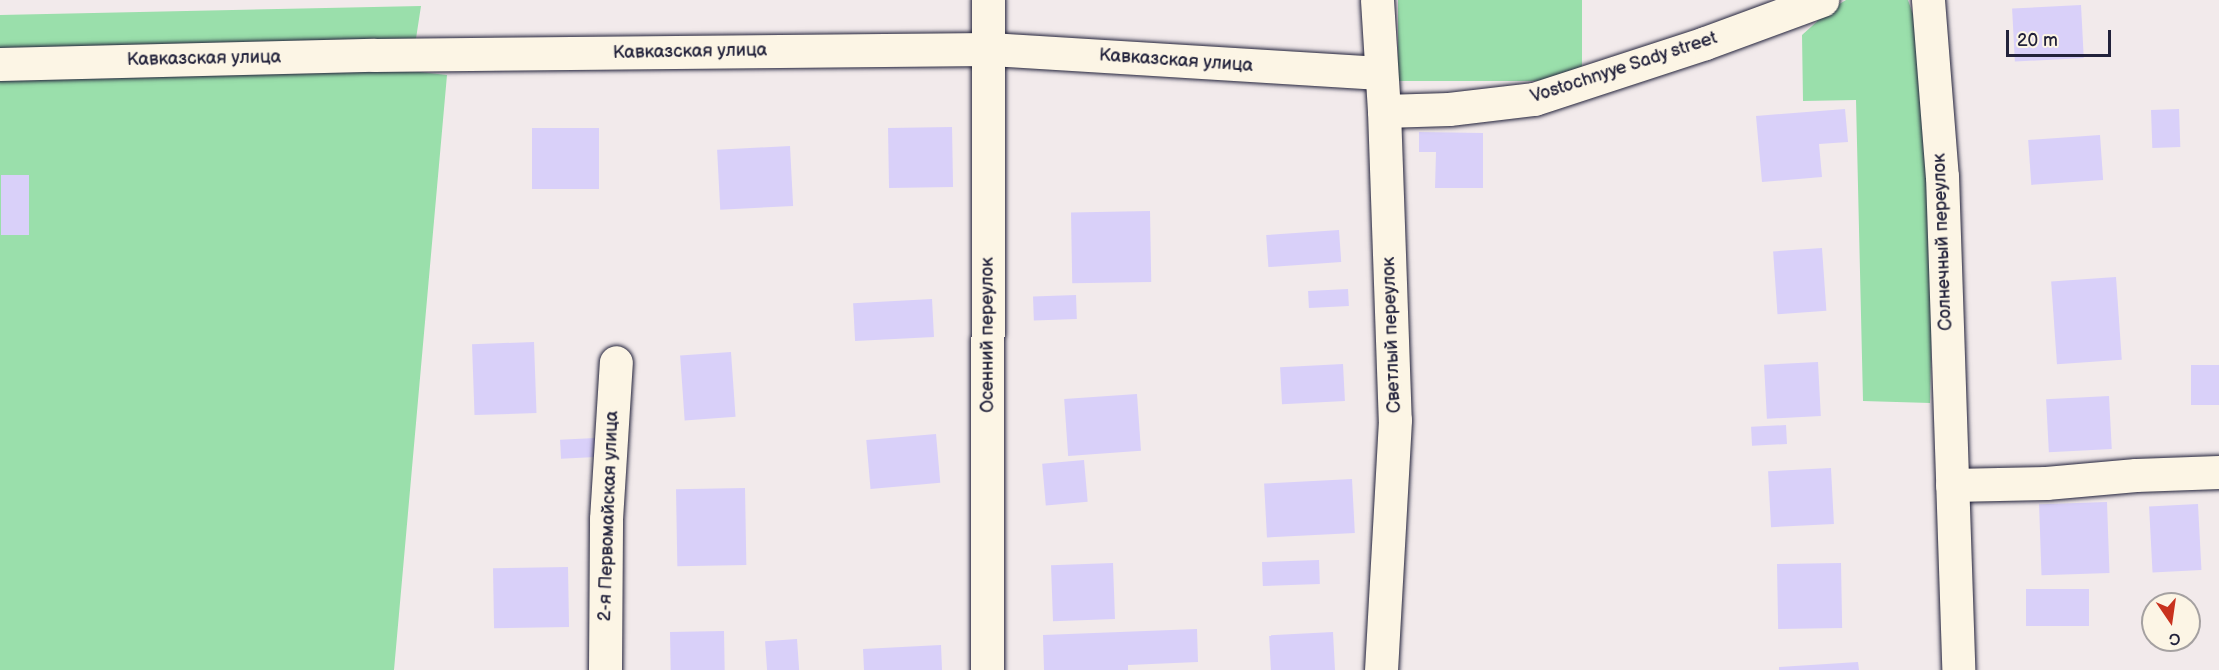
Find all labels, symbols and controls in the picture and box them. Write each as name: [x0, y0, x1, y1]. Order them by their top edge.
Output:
scale bar: [2009, 18, 2114, 56]
street label: Vostochnyye Sady street: [1527, 27, 1721, 109]
text: 20 m: [2017, 30, 2058, 51]
street label: Кавказcкая улица: [613, 40, 767, 64]
street label: Кавказcкая улица: [1098, 45, 1254, 77]
street label: Кавказcкая улица: [127, 47, 281, 71]
street label: Солнечный переулок: [1929, 153, 1957, 331]
street label: Светлый переулок: [1378, 256, 1406, 414]
street label: Осенний переулок: [977, 257, 999, 413]
street label: 2-я Первомайская улица: [595, 410, 623, 622]
north arrow: [2141, 592, 2201, 652]
text: С: [2167, 628, 2182, 649]

